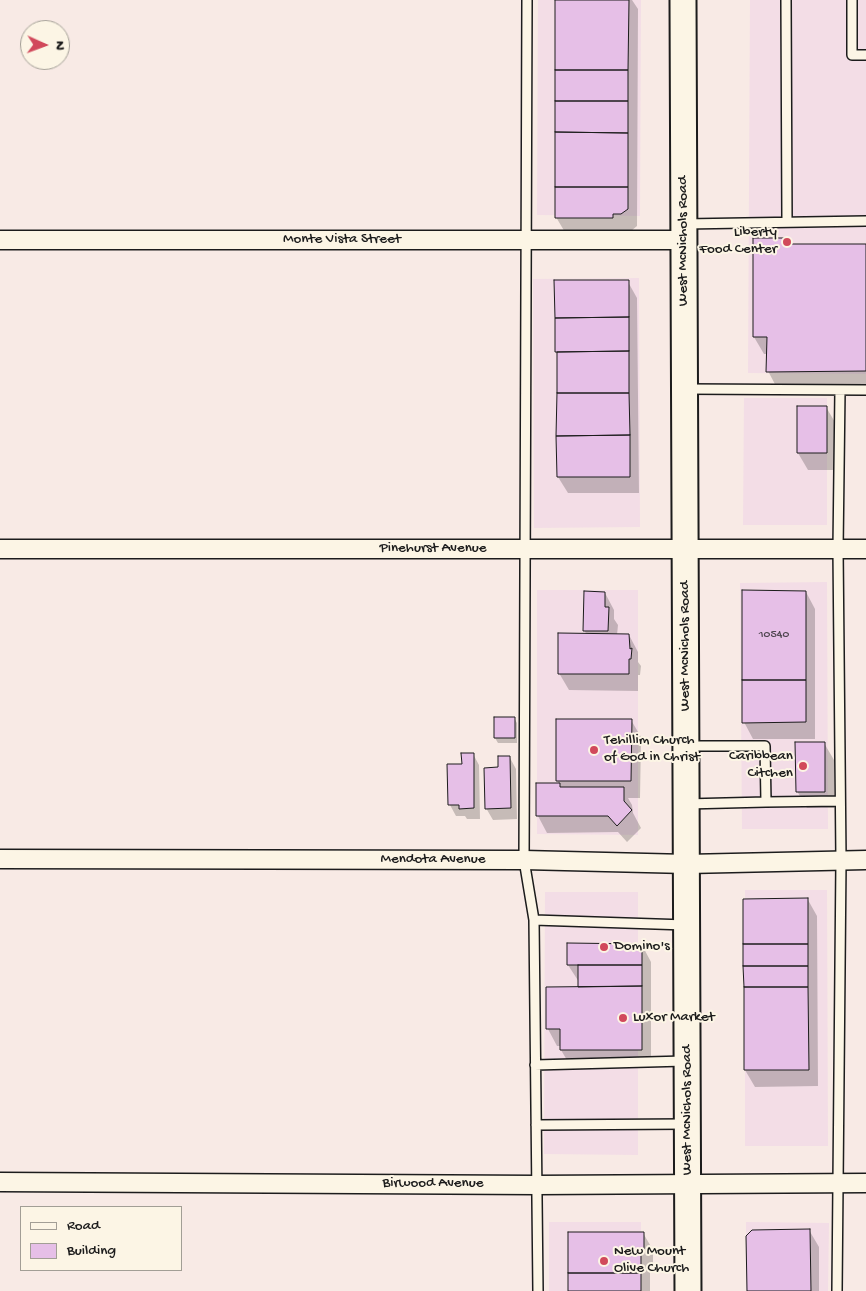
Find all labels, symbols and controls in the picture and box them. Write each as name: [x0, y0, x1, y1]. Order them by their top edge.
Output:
north arrow: [20, 20, 70, 70]
text: N: [51, 41, 68, 50]
street label: West McNichols Road: [675, 176, 693, 306]
place label: Liberty Food Center: [699, 224, 777, 259]
street label: Monte Vista Street: [283, 231, 401, 249]
marker: Liberty Food Center: [781, 236, 793, 248]
street label: Pinehurst Avenue: [379, 540, 487, 558]
street label: West McNichols Road: [677, 581, 695, 711]
house number: 10540: [759, 628, 789, 642]
place label: Tehillim Church of God in Christ: [604, 732, 700, 767]
marker: Tehillim Church of God in Christ: [588, 744, 600, 756]
place label: Caribbean Citchen: [729, 748, 793, 783]
marker: Caribbean Citchen: [797, 760, 809, 772]
street label: Mendota Avenue: [381, 851, 485, 869]
place label: Domino's: [614, 938, 670, 956]
marker: Domino's: [598, 941, 610, 953]
place label: Luxor Market: [633, 1009, 715, 1027]
marker: Luxor Market: [617, 1012, 629, 1024]
street label: West McNichols Road: [679, 1045, 697, 1175]
street label: Birwood Avenue: [383, 1175, 483, 1193]
legend: [20, 1206, 182, 1271]
text: Road: [67, 1217, 100, 1235]
text: Building: [67, 1242, 116, 1260]
place label: New Mount Olive Church: [614, 1243, 689, 1278]
marker: New Mount Olive Church: [598, 1255, 610, 1267]

